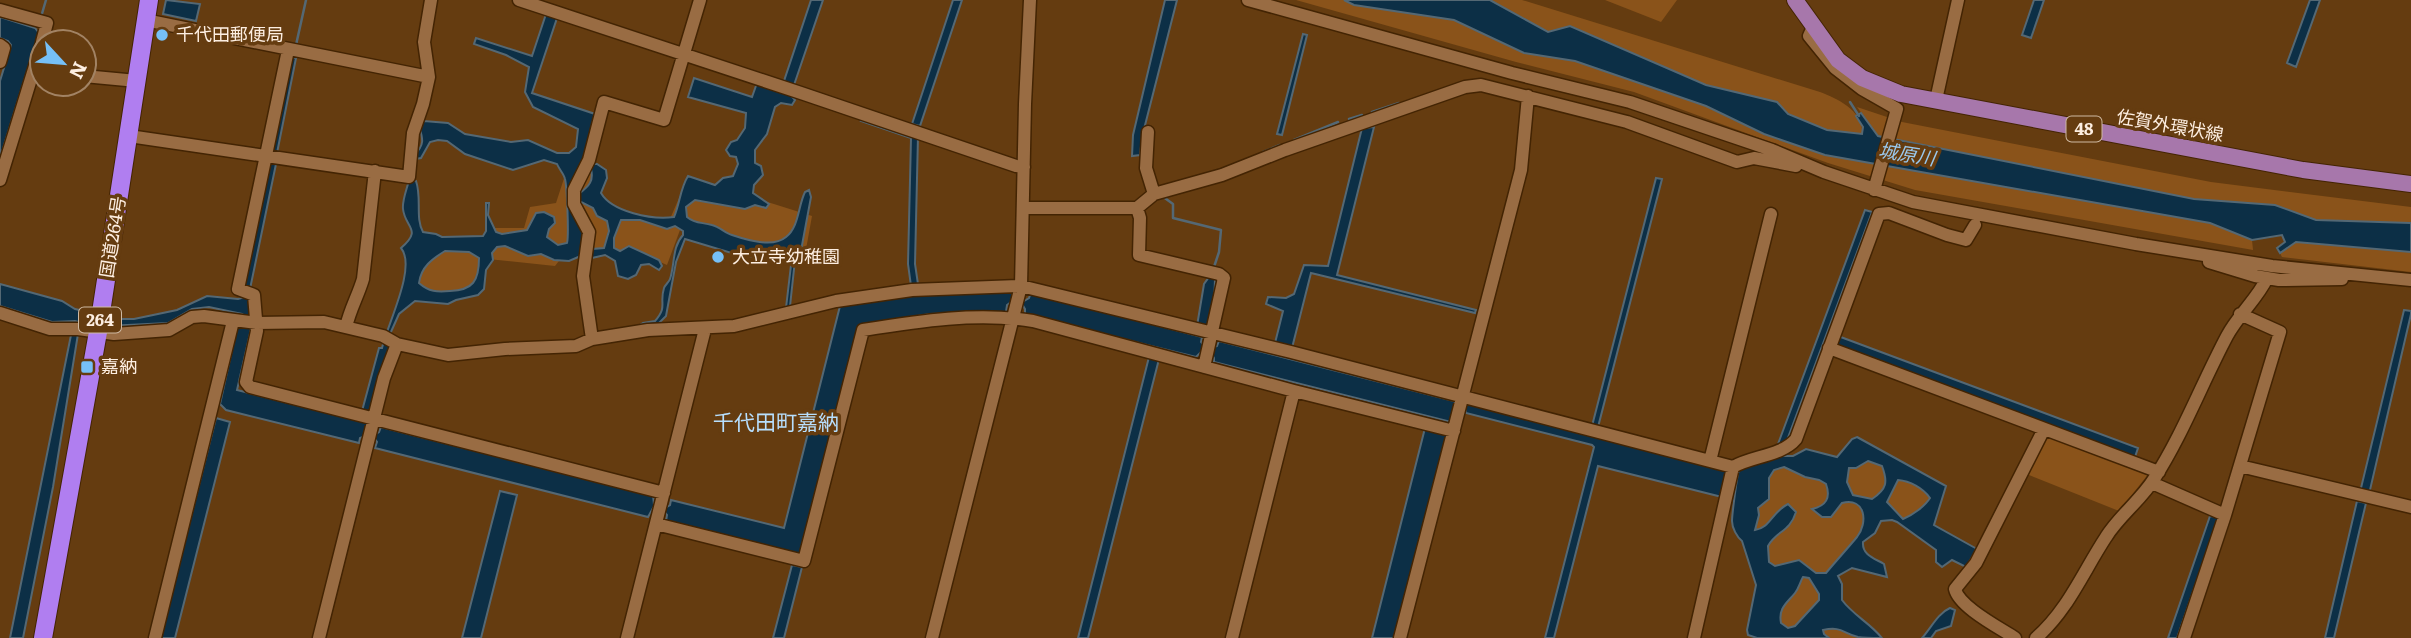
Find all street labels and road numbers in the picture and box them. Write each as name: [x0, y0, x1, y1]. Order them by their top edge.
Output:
street label: 佐賀外環状線: [2115, 102, 2226, 147]
road number: 48: [2066, 116, 2102, 141]
street label: 国道264号: [92, 194, 131, 280]
road number: 264: [79, 308, 121, 332]

